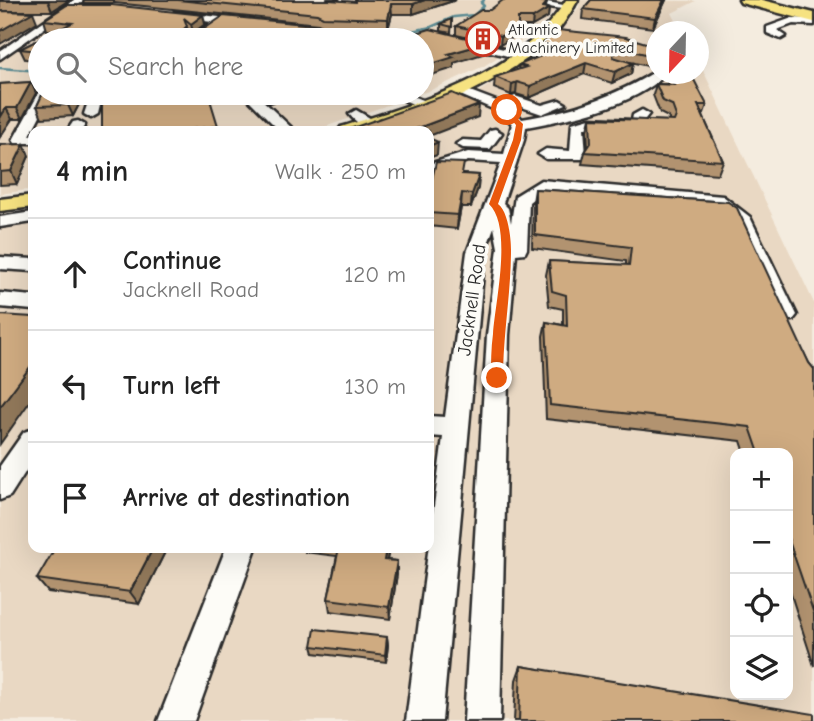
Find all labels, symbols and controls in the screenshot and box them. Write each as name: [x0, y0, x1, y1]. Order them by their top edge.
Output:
building icon: Atlantic Machinery Limited: [464, 20, 502, 58]
place label: Atlantic Machinery Limited: [508, 21, 634, 57]
north arrow: [646, 21, 709, 84]
search box: [28, 28, 434, 105]
icon: search: [52, 48, 90, 86]
text: Search here: [108, 52, 243, 82]
route start: [491, 94, 522, 125]
text: 4 min: [56, 154, 128, 189]
text: Walk · 250 m: [275, 158, 406, 185]
street label: Jacknell Road: [453, 243, 491, 357]
text: Continue: [123, 246, 221, 276]
icon: ahead: [56, 255, 94, 293]
text: 120 m: [344, 261, 406, 288]
text: Jacknell Road: [123, 276, 259, 303]
route end: [481, 362, 512, 393]
icon: left: [56, 367, 94, 405]
text: Turn left: [123, 371, 220, 401]
text: 130 m: [345, 373, 406, 400]
map controls: [730, 448, 793, 700]
button: +: [730, 448, 793, 511]
icon: arrive: [56, 479, 94, 517]
text: Arrive at destination: [123, 483, 350, 513]
button: −: [730, 511, 793, 574]
button: locate: [730, 574, 793, 637]
button: layers: [730, 637, 793, 700]

